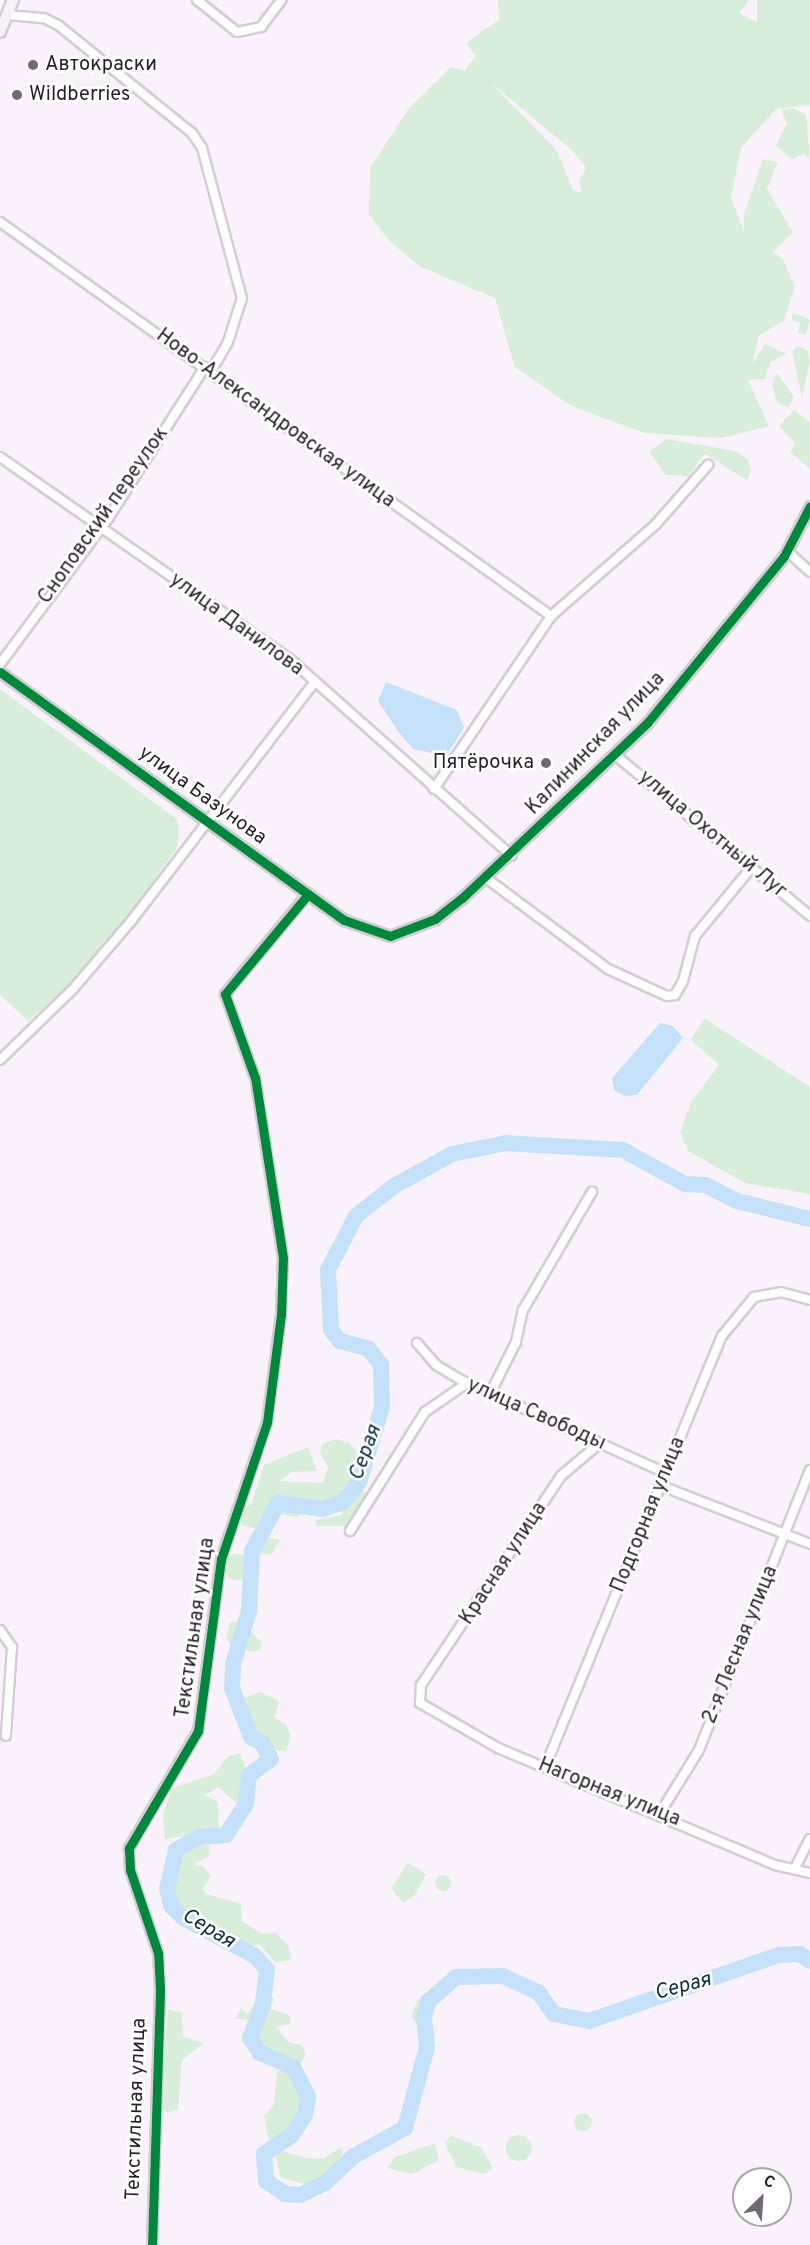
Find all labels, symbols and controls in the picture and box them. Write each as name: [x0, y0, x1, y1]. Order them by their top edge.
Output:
place label: Автокраски: [45, 53, 157, 77]
marker: Автокраски: [26, 58, 40, 72]
place label: Wildberries: [29, 83, 130, 107]
marker: Wildberries: [10, 88, 24, 102]
street label: Ново-Александровская улица: [151, 324, 399, 514]
street label: Сноповский переулок: [34, 423, 174, 609]
street label: улица Данилова: [164, 568, 308, 682]
street label: Калининская улица: [522, 668, 670, 820]
street label: улица Базунова: [133, 741, 271, 851]
place label: Пятёрочка: [433, 751, 534, 775]
marker: Пятёрочка: [539, 756, 553, 770]
street label: улица Охотный Луг: [633, 766, 791, 904]
street label: улица Свободы: [463, 1374, 609, 1456]
water label: Серая: [344, 1422, 388, 1484]
street label: Подгорная улица: [607, 1434, 691, 1596]
street label: Красная улица: [455, 1498, 553, 1630]
street label: Текстильная улица: [171, 1536, 221, 1720]
street label: 2-я Лесная улица: [698, 1562, 784, 1728]
street label: Нагорная улица: [534, 1754, 684, 1832]
water label: Серая: [177, 1903, 239, 1955]
water label: Серая: [652, 1967, 714, 2007]
street label: Текстильная улица: [122, 2018, 152, 2200]
north arrow: [732, 2167, 792, 2227]
text: С: [760, 2171, 778, 2194]

